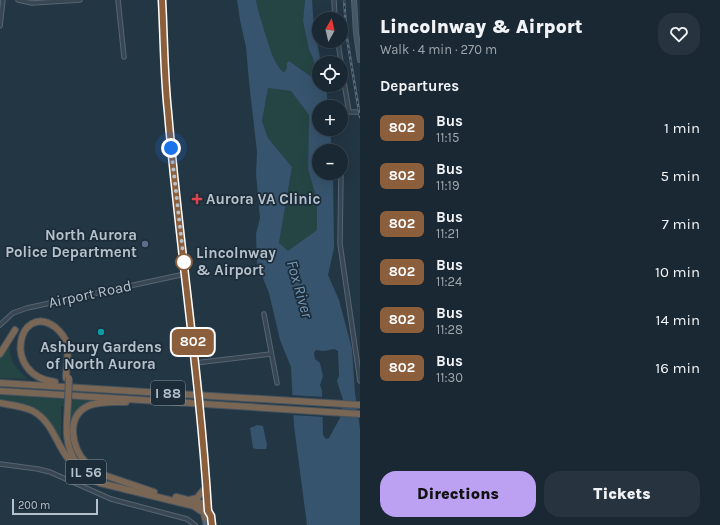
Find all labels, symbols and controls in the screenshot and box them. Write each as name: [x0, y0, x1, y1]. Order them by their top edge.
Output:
north arrow: [312, 12, 348, 48]
map controls: [312, 12, 348, 180]
button: heart: [658, 13, 700, 55]
text: Lincolnway & Airport: [380, 16, 583, 38]
text: Walk · 4 min · 270 m: [380, 42, 497, 57]
button: locate: [312, 56, 348, 92]
text: Departures: [380, 77, 459, 95]
button: +: [312, 100, 348, 136]
text: Bus: [436, 112, 463, 130]
text: 802: [389, 119, 415, 136]
text: 1 min: [664, 119, 700, 137]
text: 11:15: [436, 130, 459, 145]
your location: [161, 138, 181, 158]
button: −: [312, 144, 348, 180]
text: Bus: [436, 160, 463, 178]
text: 802: [389, 167, 415, 184]
text: 5 min: [660, 167, 700, 185]
text: 11:19: [436, 178, 459, 193]
place label: Aurora VA Clinic: [206, 190, 320, 208]
marker: Aurora VA Clinic: [191, 193, 203, 205]
text: Bus: [436, 208, 463, 226]
text: 802: [389, 215, 415, 232]
text: 7 min: [662, 215, 700, 233]
place label: North Aurora Police Department: [5, 226, 137, 261]
text: 11:21: [436, 226, 459, 241]
marker: North Aurora Police Department: [140, 239, 150, 249]
place label: Lincolnway & Airport: [196, 244, 276, 279]
marker: Lincolnway & Airport: [175, 253, 193, 271]
text: Bus: [436, 256, 463, 274]
water label: Fox River: [283, 258, 317, 321]
text: 802: [389, 263, 415, 280]
text: 10 min: [655, 263, 700, 281]
text: 11:24: [436, 274, 462, 289]
street label: Airport Road: [47, 276, 133, 312]
text: Bus: [436, 304, 463, 322]
text: 802: [389, 311, 415, 328]
text: 14 min: [656, 311, 700, 329]
text: 11:28: [436, 322, 463, 337]
marker: Ashbury Gardens of North Aurora: [96, 327, 106, 337]
line badge: 802: [170, 329, 216, 355]
text: 802: [180, 333, 206, 350]
place label: Ashbury Gardens of North Aurora: [40, 338, 162, 373]
text: Bus: [436, 352, 463, 370]
text: 802: [389, 359, 415, 376]
text: 16 min: [655, 359, 700, 377]
text: 11:30: [436, 370, 463, 385]
road number: I 88: [151, 381, 185, 405]
road number: IL 56: [66, 460, 106, 484]
button: Directions: [380, 471, 536, 517]
button: Tickets: [544, 471, 700, 517]
scale bar: [12, 497, 98, 516]
text: 200 m: [18, 499, 50, 512]

